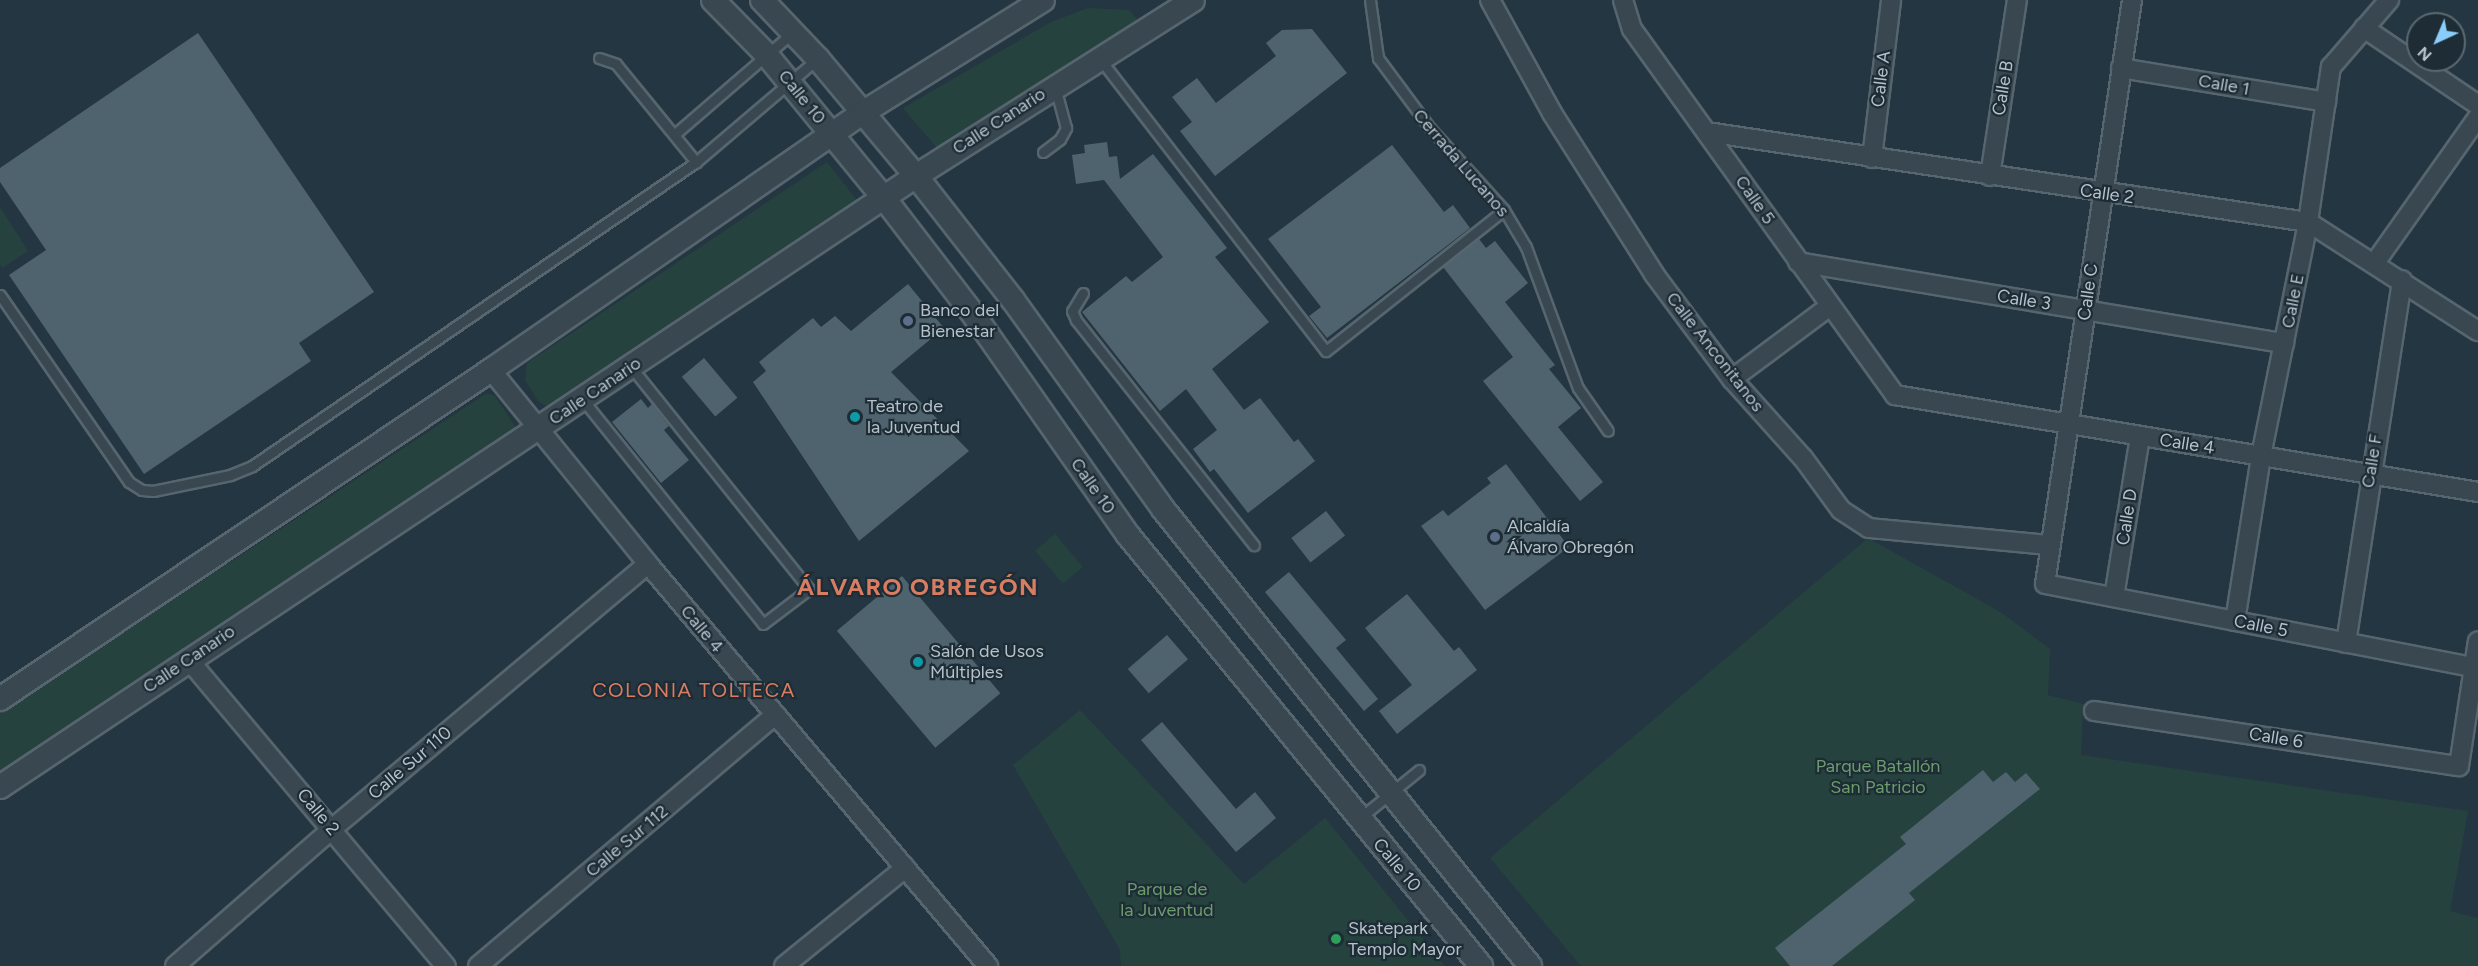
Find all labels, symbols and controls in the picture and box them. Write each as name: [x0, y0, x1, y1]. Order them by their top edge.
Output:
north arrow: [2406, 12, 2466, 72]
text: N: [2413, 43, 2436, 65]
street label: Calle A: [1867, 50, 1895, 108]
street label: Calle B: [1988, 59, 2018, 117]
street label: Calle 10: [774, 66, 830, 128]
street label: Calle 1: [2197, 70, 2251, 100]
street label: Calle Canario: [948, 83, 1050, 159]
street label: Cerrada Lucanos: [1408, 105, 1514, 221]
street label: Calle 5: [1730, 171, 1780, 229]
street label: Calle 2: [2079, 180, 2135, 208]
street label: Calle C: [2073, 262, 2103, 322]
street label: Calle E: [2277, 272, 2309, 330]
street label: Calle 3: [1996, 285, 2052, 315]
street label: Calle Anconitanos: [1662, 288, 1768, 416]
place label: Banco del Bienestar: [920, 300, 999, 342]
marker: Banco del Bienestar: [901, 314, 915, 328]
street label: Calle Canario: [545, 352, 645, 430]
place label: Teatro de la Juventud: [867, 396, 960, 438]
marker: Teatro de la Juventud: [848, 410, 862, 424]
street label: Calle 4: [2158, 429, 2216, 459]
street label: Calle F: [2357, 433, 2387, 489]
street label: Calle 10: [1066, 454, 1120, 518]
street label: Calle D: [2112, 487, 2142, 547]
place label: Alcaldía Álvaro Obregón: [1507, 516, 1634, 558]
marker: Alcaldía Álvaro Obregón: [1488, 530, 1502, 544]
district label: ÁLVARO OBREGÓN: [797, 573, 1039, 601]
street label: Calle 4: [676, 601, 728, 657]
street label: Calle 5: [2232, 610, 2290, 642]
street label: Calle Canario: [139, 620, 239, 698]
place label: Salón de Usos Múltiples: [930, 641, 1044, 684]
marker: Salón de Usos Múltiples: [911, 655, 925, 669]
district label: COLONIA TOLTECA: [592, 678, 796, 702]
street label: Calle Sur 110: [364, 722, 456, 804]
street label: Calle 6: [2247, 723, 2305, 753]
park label: Parque Batallón San Patricio: [1816, 756, 1940, 798]
street label: Calle 2: [292, 784, 344, 840]
street label: Calle Sur 112: [581, 800, 673, 882]
street label: Calle 10: [1368, 834, 1426, 896]
park label: Parque de la Juventud: [1120, 879, 1214, 922]
place label: Skatepark Templo Mayor: [1348, 918, 1462, 960]
marker: Skatepark Templo Mayor: [1329, 932, 1343, 946]

